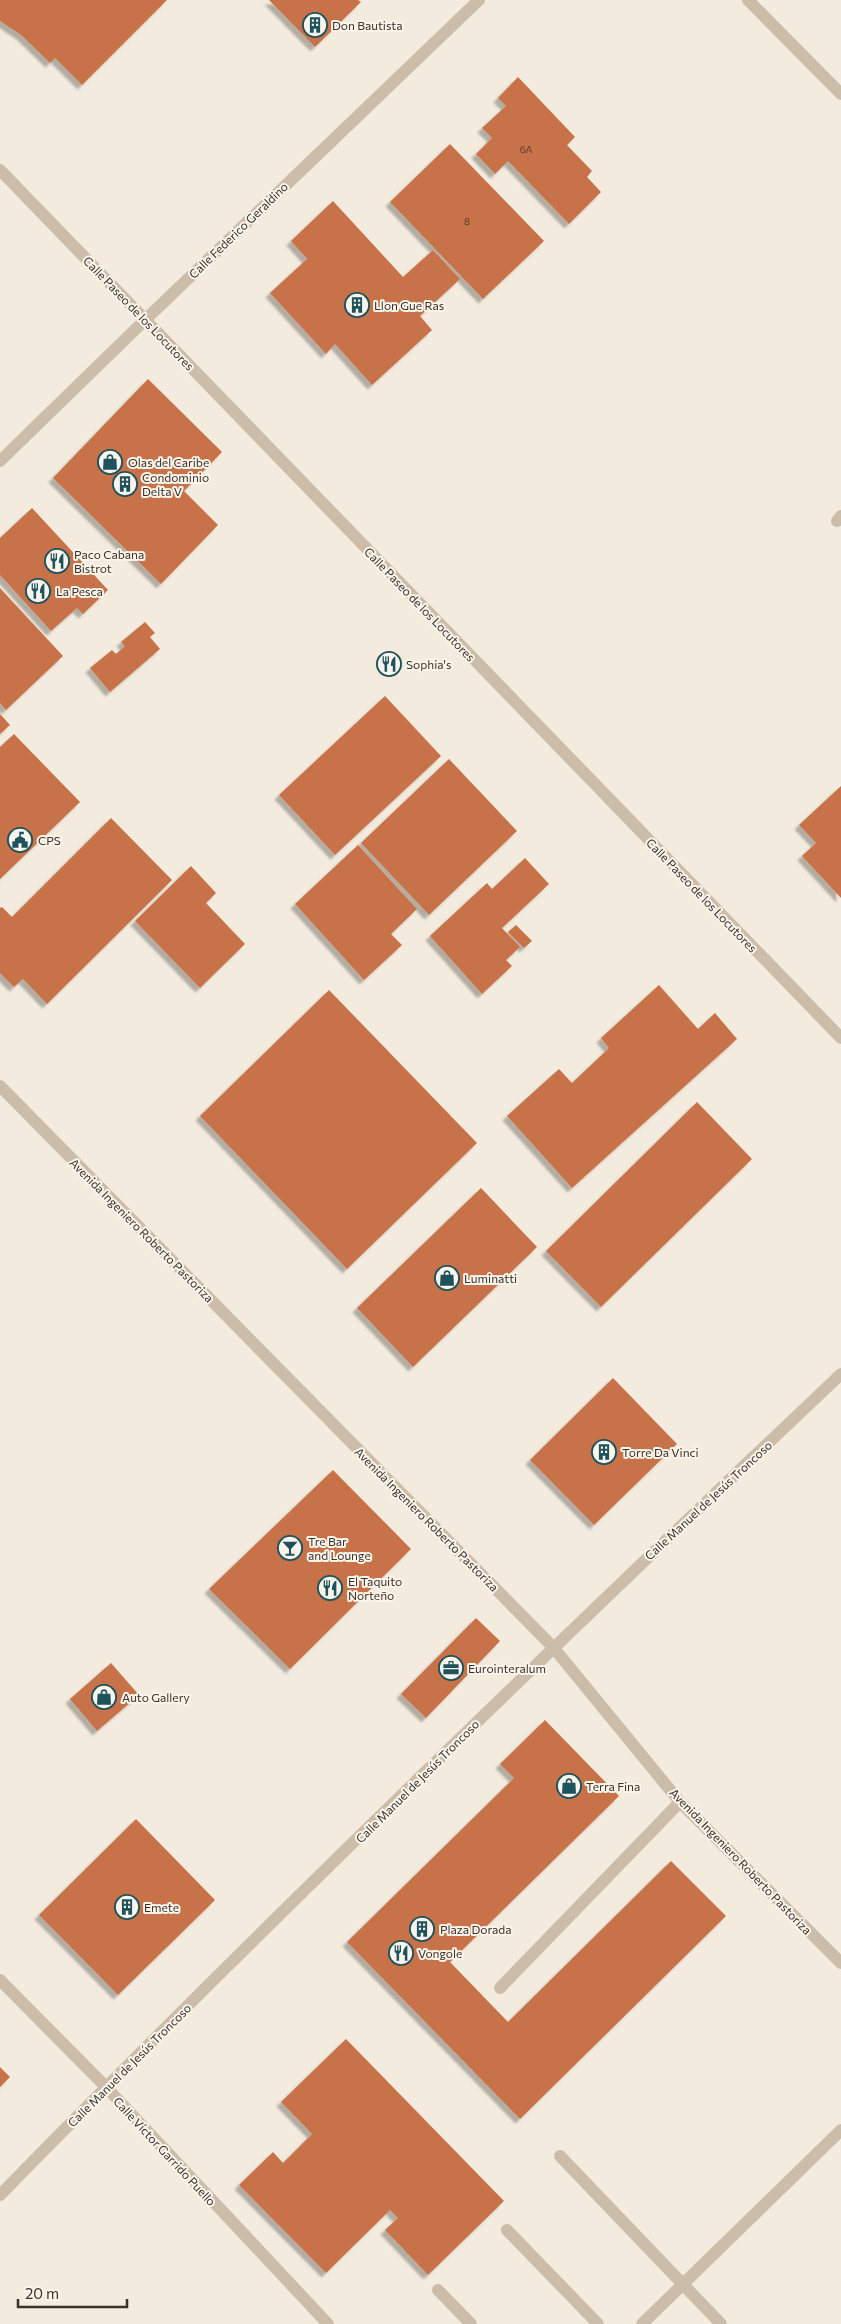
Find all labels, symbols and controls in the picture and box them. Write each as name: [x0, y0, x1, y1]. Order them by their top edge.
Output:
building icon: Don Bautista: [302, 12, 328, 38]
place label: Don Bautista: [332, 18, 403, 32]
house number: 6A: [520, 143, 532, 155]
street label: Calle Federico Geraldino: [186, 179, 290, 281]
house number: 8: [464, 215, 470, 227]
street label: Calle Paseo de los Locutores: [81, 253, 197, 373]
building icon: Llon Gue Ras: [344, 292, 370, 318]
place label: Llon Gue Ras: [374, 298, 444, 312]
shop icon: Olas del Caribe: [97, 449, 123, 475]
place label: Olas del Caribe: [128, 455, 209, 469]
place label: Condominio Delta V: [142, 470, 209, 498]
building icon: Condominio Delta V: [112, 471, 138, 497]
street label: Calle Paseo de los Locutores: [362, 544, 478, 664]
place label: Paco Cabana Bistrot: [74, 547, 144, 575]
restaurant icon: Paco Cabana Bistrot: [44, 548, 70, 574]
restaurant icon: La Pesca: [25, 578, 51, 604]
place label: La Pesca: [56, 584, 103, 598]
restaurant icon: Sophia's: [376, 651, 402, 677]
place label: Sophia's: [406, 657, 451, 671]
public building icon: CPS: [7, 827, 33, 853]
place label: CPS: [38, 833, 61, 847]
street label: Calle Paseo de los Locutores: [644, 835, 760, 955]
street label: Avenida Ingeniero Roberto Pastoriza: [67, 1155, 217, 1305]
shop icon: Luminatti: [434, 1265, 460, 1291]
place label: Luminatti: [464, 1271, 517, 1285]
street label: Calle Manuel de Jesús Troncoso: [642, 1437, 775, 1563]
building icon: Torre Da Vinci: [591, 1439, 617, 1465]
street label: Avenida Ingeniero Roberto Pastoriza: [352, 1444, 502, 1594]
place label: Torre Da Vinci: [622, 1445, 699, 1459]
place label: Tre Bar and Lounge: [308, 1534, 371, 1562]
bar icon: Tre Bar and Lounge: [277, 1535, 303, 1561]
place label: El Taquito Norteño: [348, 1574, 402, 1602]
restaurant icon: El Taquito Norteño: [317, 1575, 343, 1601]
office icon: Eurointeralum: [438, 1655, 464, 1681]
place label: Eurointeralum: [468, 1661, 546, 1675]
shop icon: Auto Gallery: [91, 1684, 117, 1710]
place label: Auto Gallery: [122, 1690, 190, 1704]
street label: Calle Manuel de Jesús Troncoso: [353, 1717, 482, 1846]
shop icon: Terra Fina: [556, 1773, 582, 1799]
place label: Terra Fina: [586, 1779, 640, 1793]
street label: Avenida Ingeniero Roberto Pastoriza: [667, 1785, 815, 1937]
building icon: Emete: [114, 1894, 140, 1920]
place label: Emete: [144, 1900, 179, 1914]
building icon: Plaza Dorada: [409, 1916, 435, 1942]
place label: Plaza Dorada: [440, 1922, 512, 1936]
restaurant icon: Vongole: [388, 1940, 414, 1966]
place label: Vongole: [418, 1946, 462, 1960]
street label: Calle Manuel de Jesús Troncoso: [65, 2001, 194, 2130]
street label: Calle Víctor Garrido Puello: [111, 2094, 219, 2208]
scale bar: [18, 2276, 126, 2308]
text: 20 m: [25, 2284, 59, 2302]

